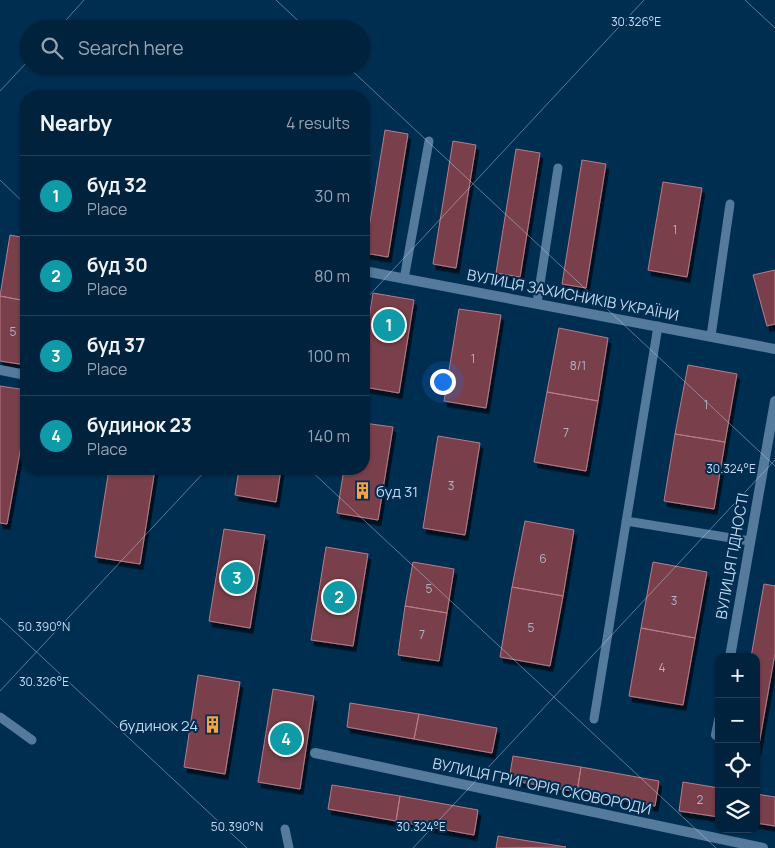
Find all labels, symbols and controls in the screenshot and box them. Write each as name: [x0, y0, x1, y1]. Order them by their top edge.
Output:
text: 30.326°E: [611, 13, 661, 30]
search box: [20, 20, 370, 75]
icon: search: [38, 34, 66, 62]
text: Search here: [78, 35, 184, 61]
text: Nearby: [40, 109, 112, 137]
text: 4 results: [286, 112, 350, 134]
text: буд 32: [87, 172, 146, 198]
text: 1: [52, 185, 60, 207]
text: 30 m: [315, 185, 350, 207]
text: Place: [87, 198, 127, 220]
house number: 1: [673, 221, 677, 238]
text: буд 30: [87, 252, 148, 278]
street label: ВУЛИЦЯ ЗАХИСНИКІВ УКРАЇНИ: [465, 264, 681, 326]
text: 2: [51, 265, 61, 287]
text: 80 m: [314, 265, 350, 287]
text: Place: [87, 278, 127, 300]
pin: 1: [373, 306, 405, 344]
house number: 5: [10, 323, 17, 340]
text: буд 37: [87, 332, 145, 358]
text: 3: [51, 345, 61, 367]
text: 100 m: [307, 345, 350, 367]
house number: 1: [471, 350, 475, 367]
house number: 8/1: [570, 357, 586, 374]
text: Place: [87, 358, 127, 380]
your location: [430, 369, 456, 395]
house number: 1: [704, 396, 708, 413]
text: будинок 23: [87, 412, 192, 438]
house number: 7: [563, 424, 569, 441]
text: 4: [51, 425, 61, 447]
text: 140 m: [308, 425, 350, 447]
text: Place: [87, 438, 127, 460]
text: 30.324°E: [706, 460, 756, 477]
house number: 3: [448, 477, 454, 494]
building icon: буд 31: [352, 481, 372, 501]
place label: буд 31: [376, 481, 418, 502]
street label: ВУЛИЦЯ ГІДНОСТІ: [711, 491, 753, 621]
house number: 6: [539, 550, 547, 567]
pin: 3: [221, 559, 253, 597]
pin: 2: [323, 578, 355, 616]
house number: 5: [426, 580, 433, 597]
house number: 3: [671, 592, 677, 609]
text: 50.390°N: [18, 618, 70, 635]
house number: 5: [528, 619, 535, 636]
house number: 7: [419, 626, 425, 643]
map controls: [715, 653, 760, 833]
button: +: [715, 653, 760, 698]
house number: 4: [658, 659, 666, 676]
text: 30.326°E: [19, 673, 69, 690]
button: −: [715, 698, 760, 743]
place label: будинок 24: [119, 715, 198, 736]
building icon: будинок 24: [202, 715, 222, 735]
pin: 4: [270, 720, 302, 758]
button: locate: [715, 743, 760, 788]
street label: ВУЛИЦЯ ГРИГОРІЯ СКОВОРОДИ: [431, 753, 653, 819]
button: layers: [715, 788, 760, 833]
house number: 2: [697, 791, 704, 808]
text: 50.390°N: [211, 818, 263, 835]
text: 30.324°E: [396, 818, 446, 835]

